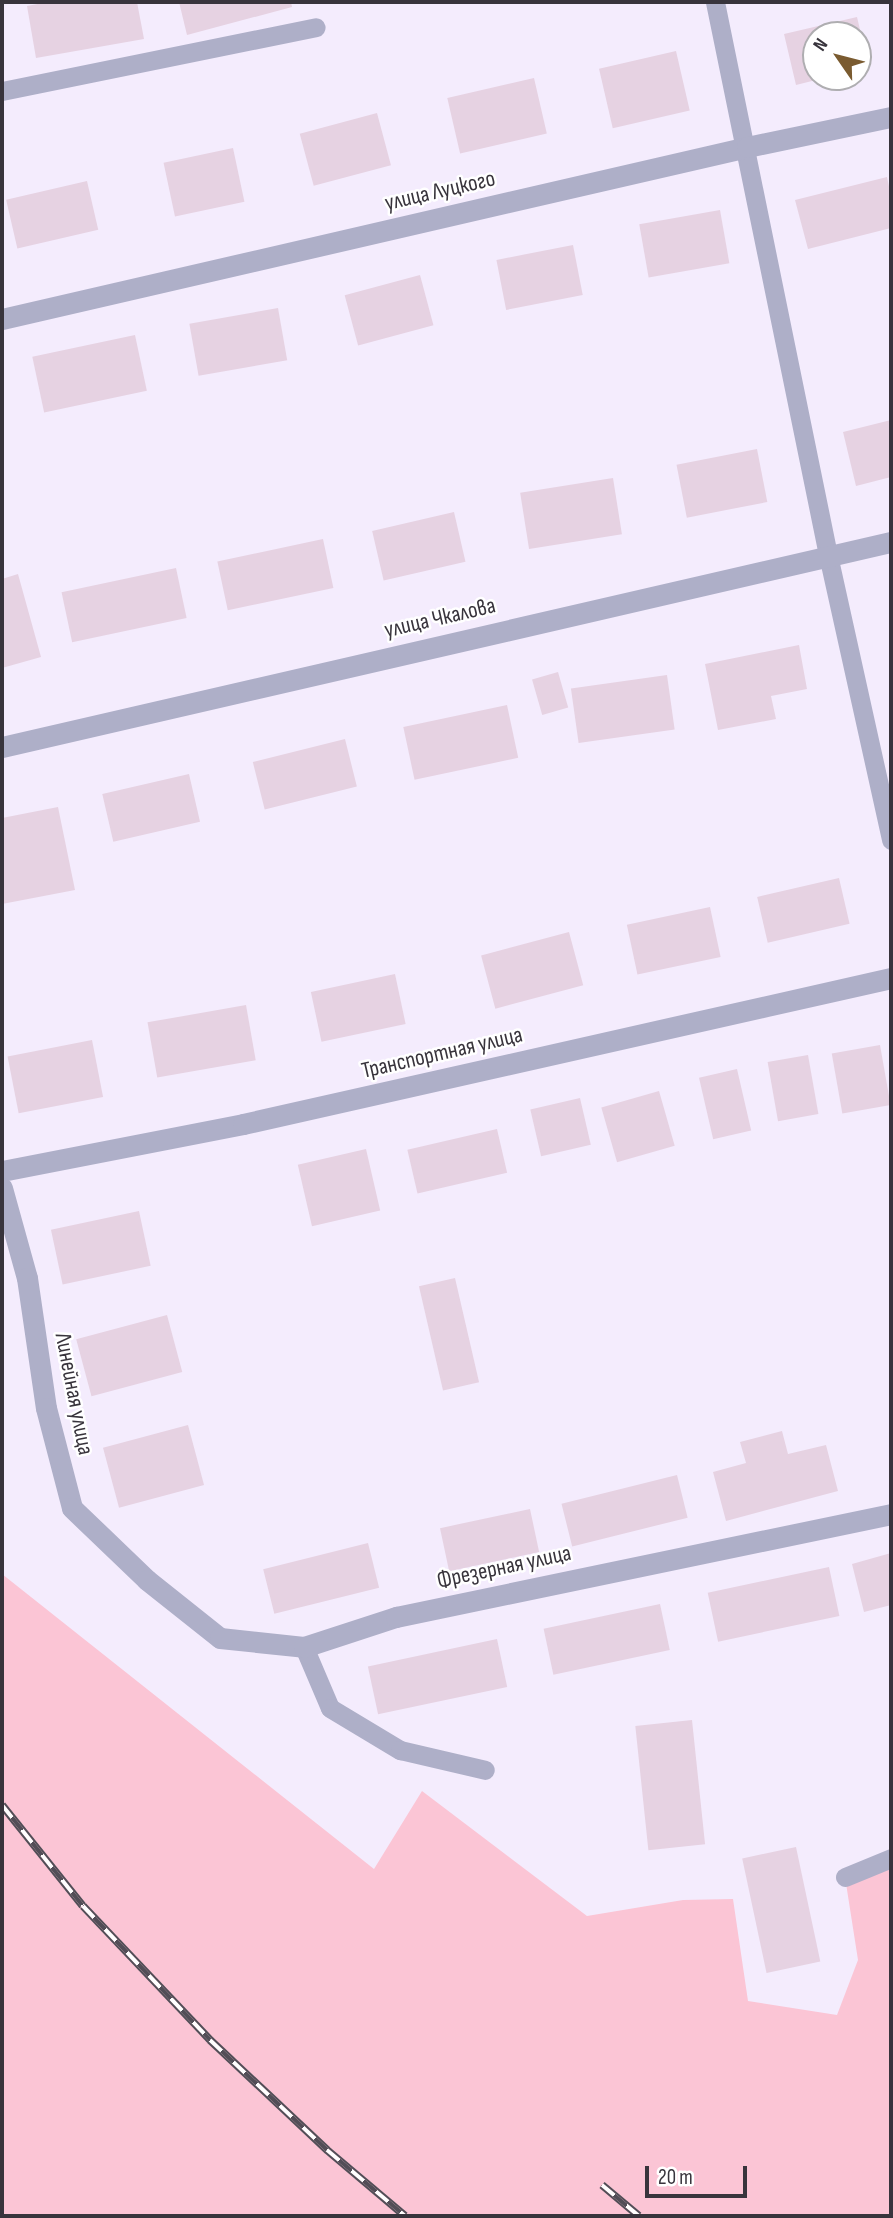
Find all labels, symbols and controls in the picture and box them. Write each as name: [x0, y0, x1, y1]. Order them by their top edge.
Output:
north arrow: [802, 21, 872, 91]
text: N: [809, 34, 833, 56]
street label: улица Луцкого: [382, 165, 498, 217]
street label: улица Чкалова: [382, 592, 498, 644]
street label: Транспортная улица: [359, 1021, 525, 1085]
street label: Линейная улица: [49, 1331, 99, 1457]
street label: Фрезерная улица: [434, 1539, 574, 1595]
scale bar: [648, 2152, 750, 2196]
text: 20 m: [658, 2165, 693, 2190]

